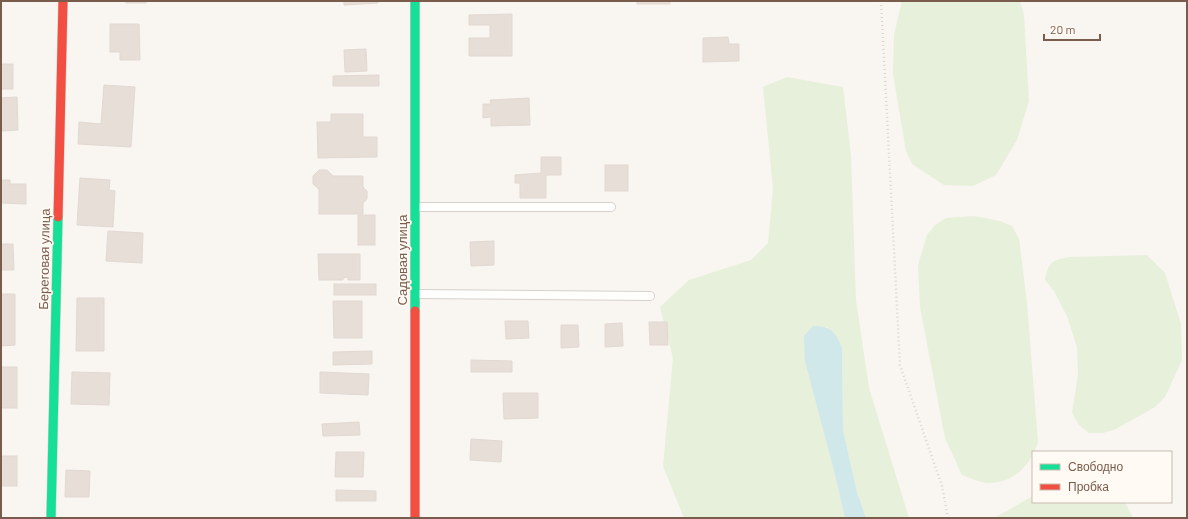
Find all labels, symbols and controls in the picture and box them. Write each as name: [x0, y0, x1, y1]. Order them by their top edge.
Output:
scale bar: [1044, 16, 1100, 42]
text: 20 m: [1050, 22, 1076, 36]
street label: Береговая улица: [35, 207, 53, 310]
street label: Садовая улица: [394, 214, 410, 305]
legend: [1032, 451, 1172, 503]
text: Свободно: [1068, 459, 1123, 474]
text: Пробка: [1068, 479, 1109, 494]

